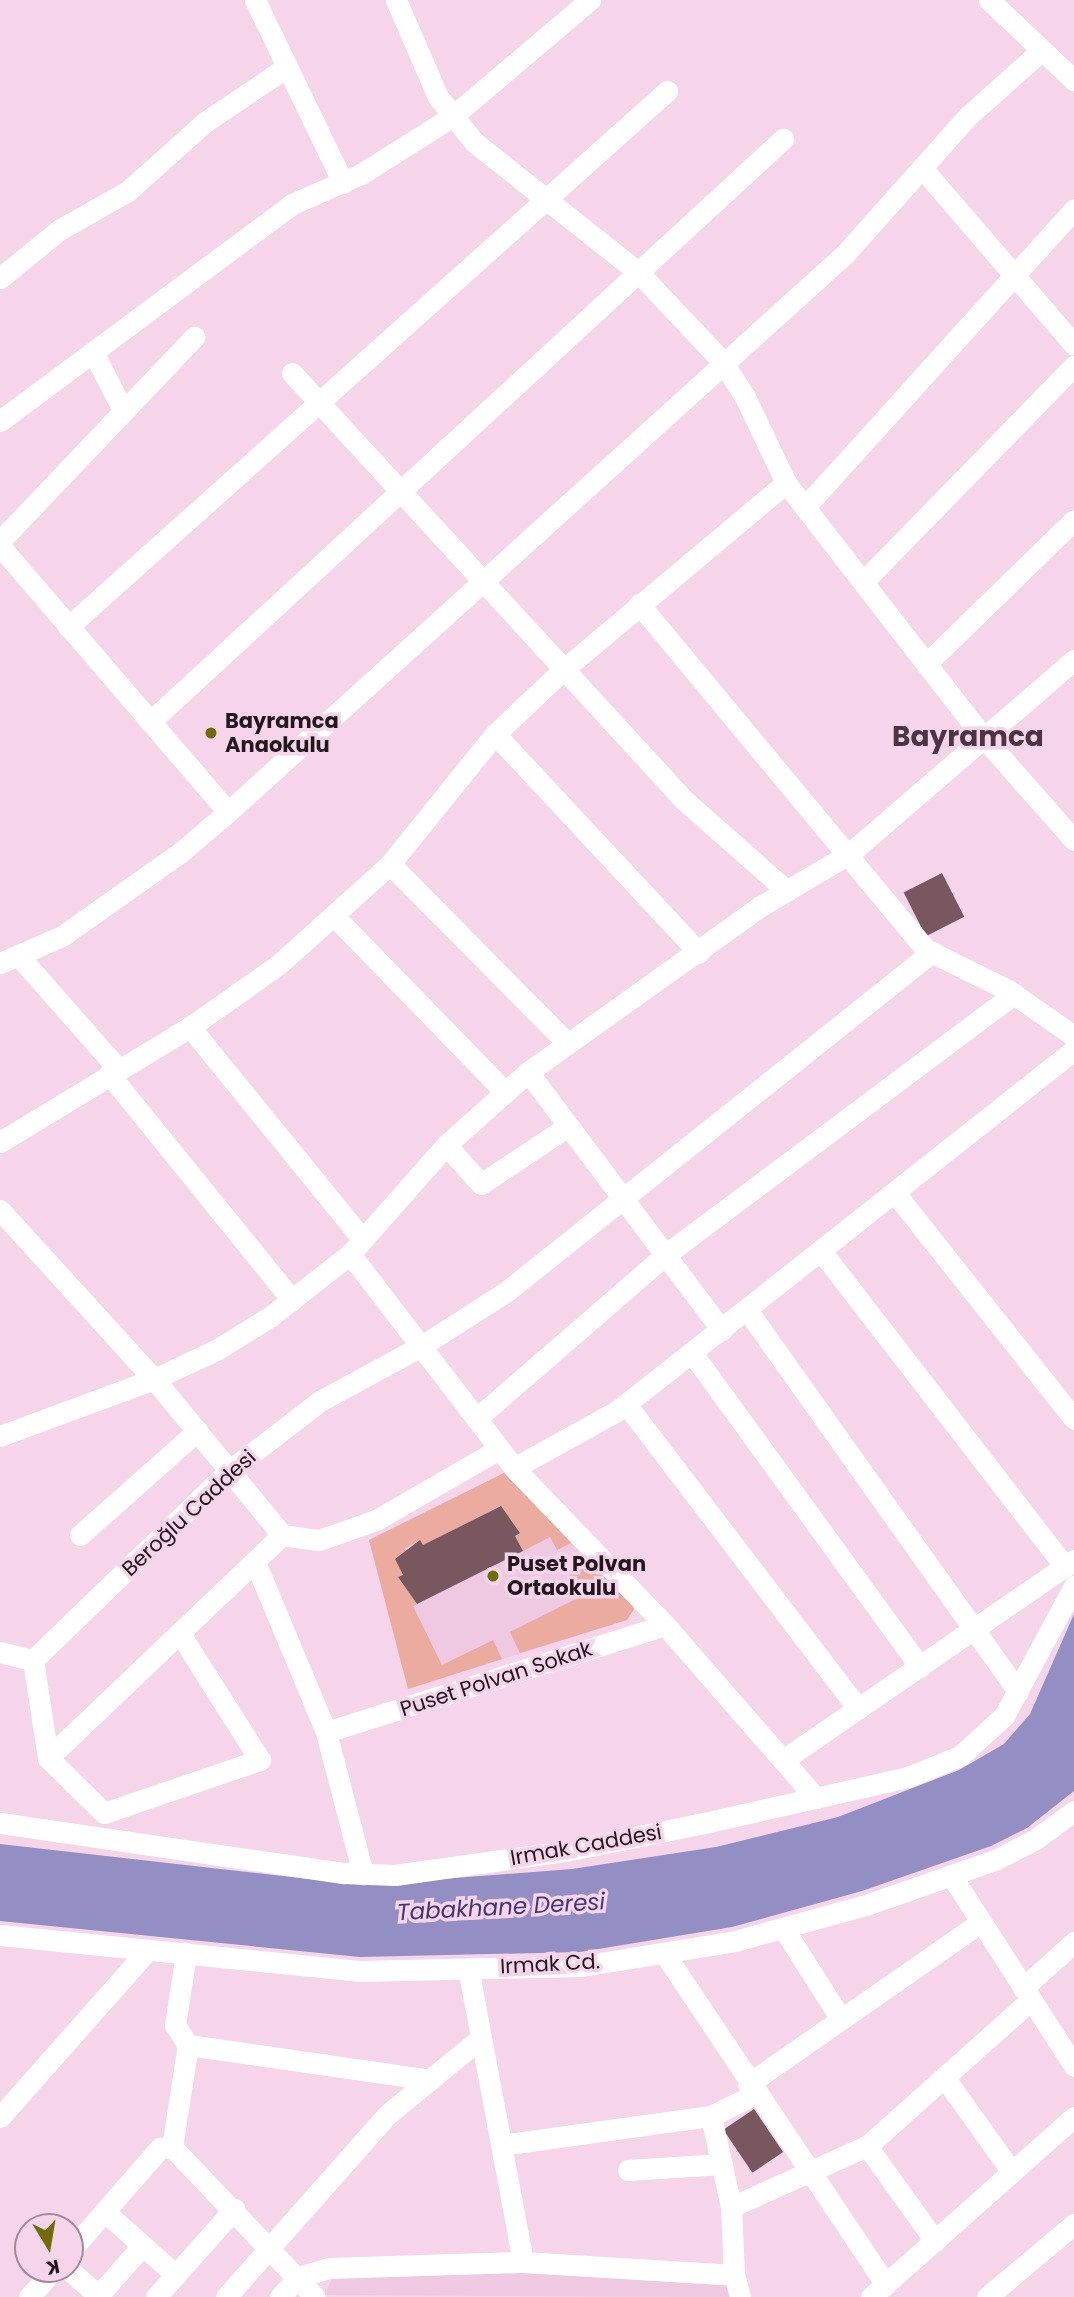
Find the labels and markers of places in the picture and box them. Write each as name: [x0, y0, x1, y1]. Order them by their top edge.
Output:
place label: Bayramca Anaokulu: [225, 708, 339, 758]
marker: Bayramca Anaokulu: [203, 725, 219, 741]
place label: Puset Polvan Ortaokulu: [507, 1551, 646, 1601]
marker: Puset Polvan Ortaokulu: [485, 1568, 501, 1584]

